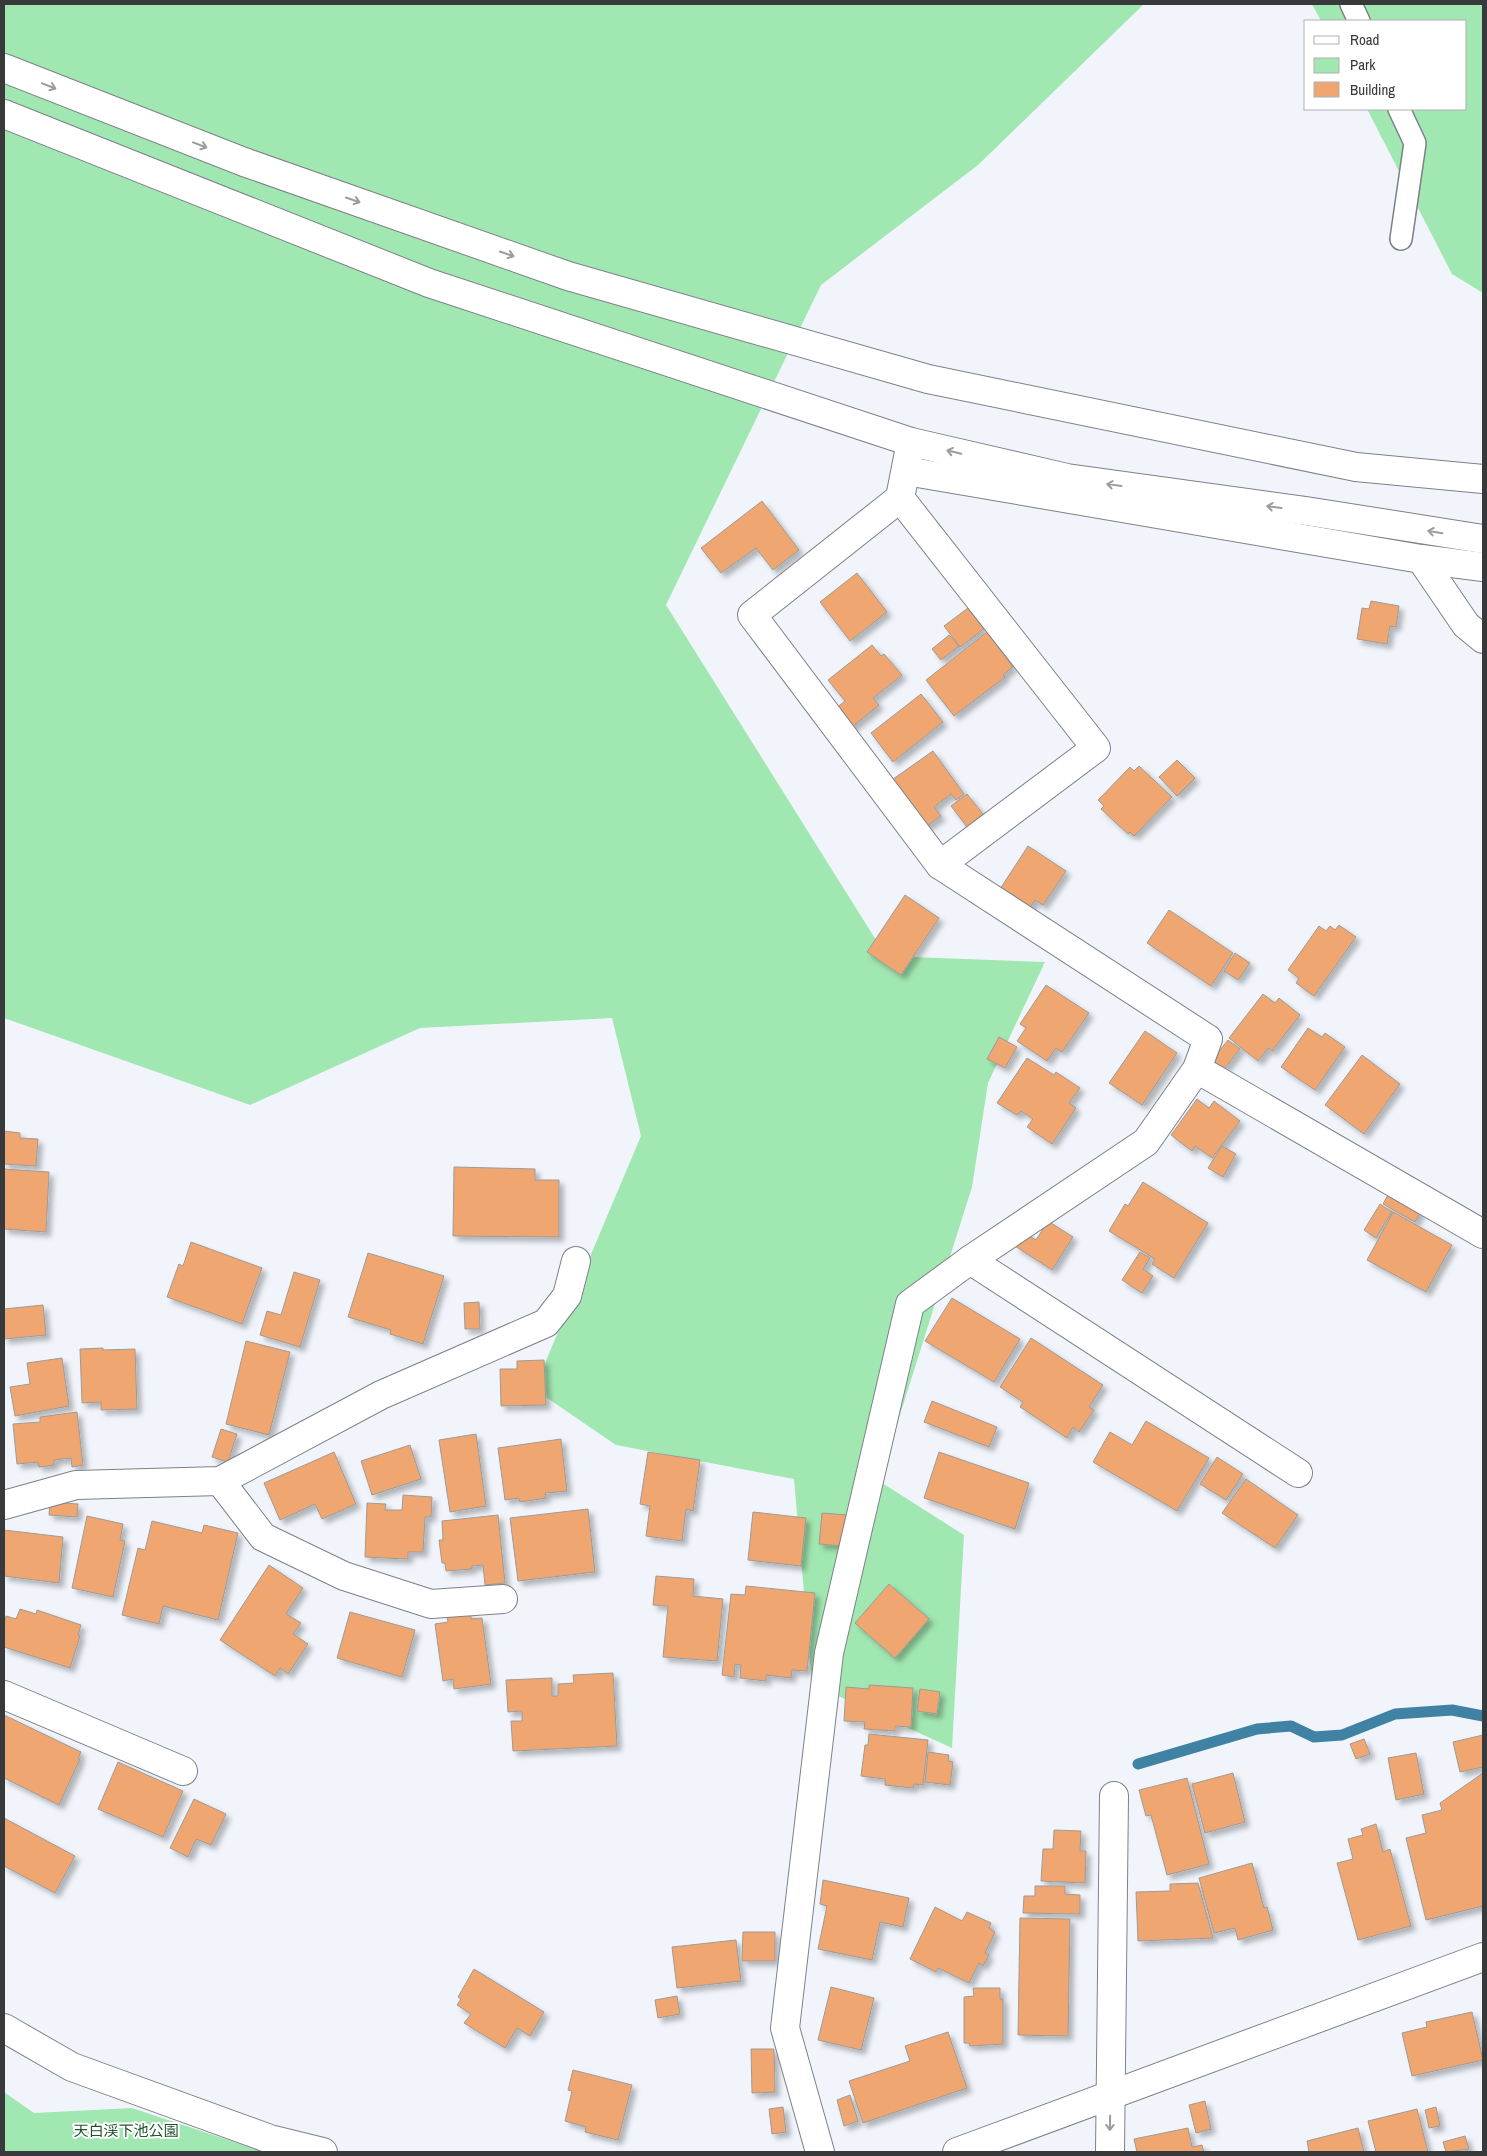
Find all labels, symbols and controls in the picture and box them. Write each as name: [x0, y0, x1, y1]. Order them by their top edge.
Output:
legend: [1304, 20, 1467, 110]
text: Road: [1350, 29, 1379, 50]
text: Park: [1350, 54, 1376, 75]
text: Building: [1350, 79, 1395, 100]
one-way arrow: [41, 82, 56, 91]
one-way arrow: [192, 141, 208, 150]
one-way arrow: [345, 196, 361, 206]
one-way arrow: [498, 250, 514, 259]
one-way arrow: [947, 447, 963, 456]
one-way arrow: [1106, 480, 1122, 490]
one-way arrow: [1267, 502, 1283, 512]
one-way arrow: [1427, 526, 1443, 536]
one-way arrow: [1105, 2114, 1115, 2131]
park label: 天白渓下池公園: [73, 2120, 179, 2141]

